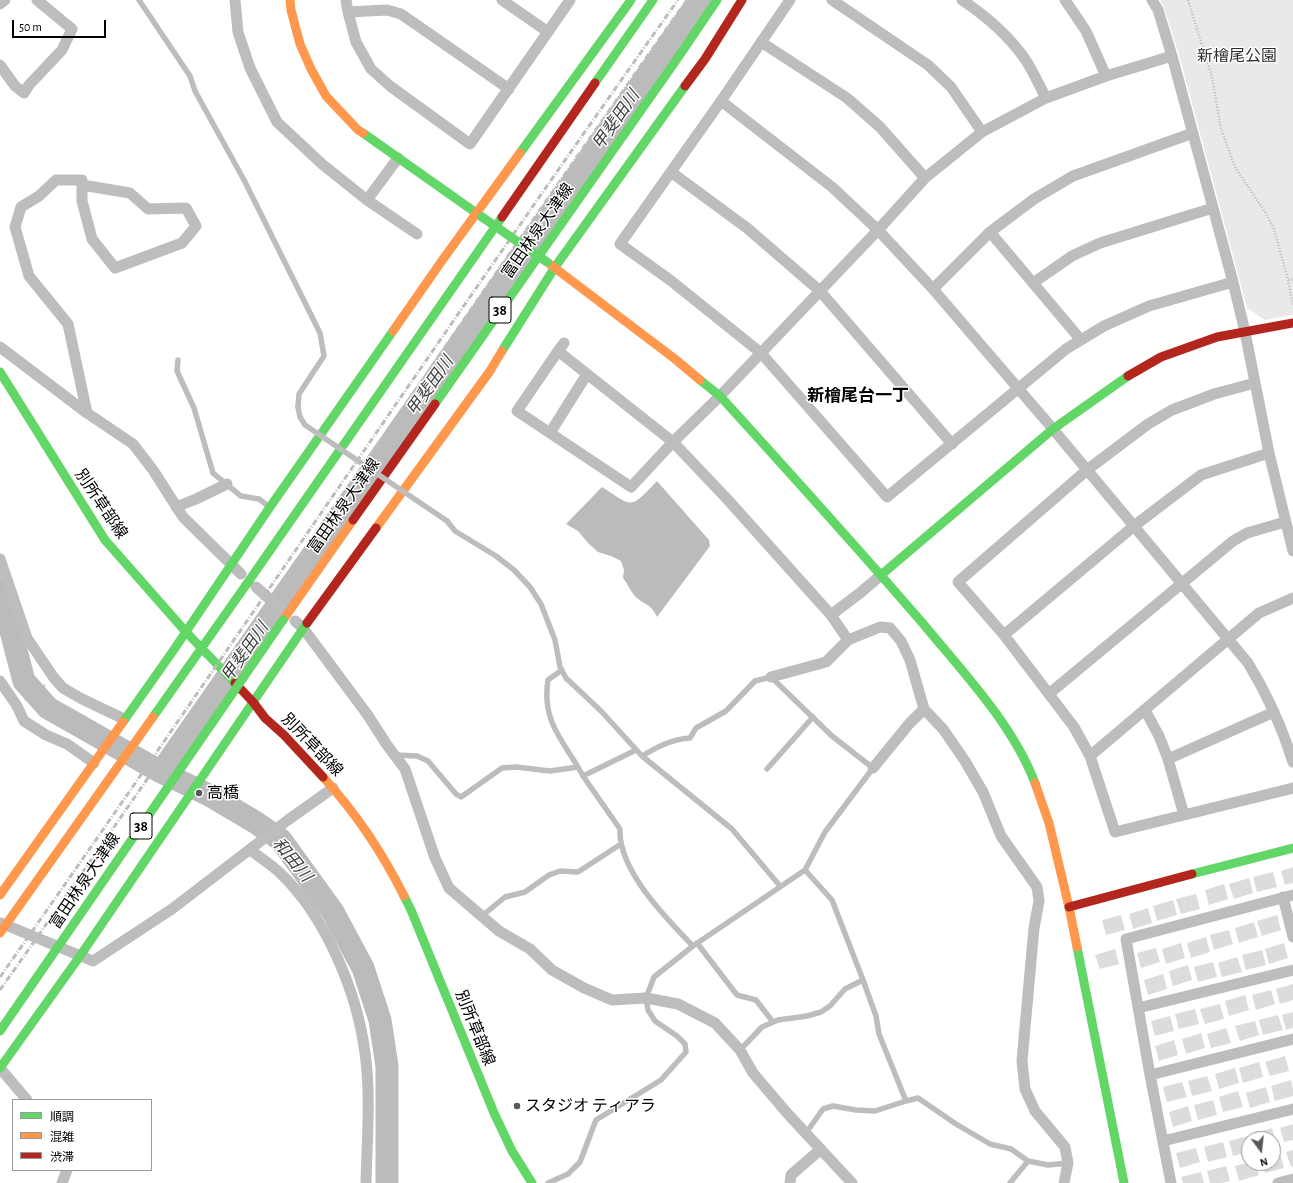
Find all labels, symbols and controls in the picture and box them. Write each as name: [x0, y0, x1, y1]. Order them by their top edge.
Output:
scale bar: [14, 12, 108, 38]
text: 50 m: [19, 21, 42, 33]
park label: 新檜尾公園: [1197, 46, 1277, 66]
water label: 甲斐田川: [588, 86, 644, 154]
street label: 富田林泉大津線: [498, 180, 578, 282]
road number: 38: [489, 297, 511, 323]
water label: 甲斐田川: [402, 352, 458, 420]
district label: 新檜尾台一丁: [807, 386, 909, 406]
street label: 富田林泉大津線: [304, 455, 384, 557]
street label: 別所草部線: [71, 465, 131, 543]
water label: 甲斐田川: [217, 618, 273, 686]
street label: 別所草部線: [277, 710, 347, 780]
place label: 高橋: [207, 783, 239, 803]
marker: 高橋: [194, 788, 204, 798]
road number: 38: [130, 813, 152, 839]
street label: 富田林泉大津線: [46, 829, 124, 933]
water label: 和田川: [268, 834, 316, 886]
street label: 別所草部線: [451, 987, 499, 1069]
place label: スタジオ ティアラ: [525, 1096, 656, 1116]
legend: [12, 1099, 152, 1171]
marker: スタジオ ティアラ: [512, 1101, 522, 1111]
text: 順調: [50, 1111, 74, 1123]
text: 混雑: [50, 1131, 74, 1143]
north arrow: [1241, 1131, 1281, 1171]
text: 渋滞: [50, 1151, 74, 1163]
text: N: [1259, 1156, 1269, 1168]

